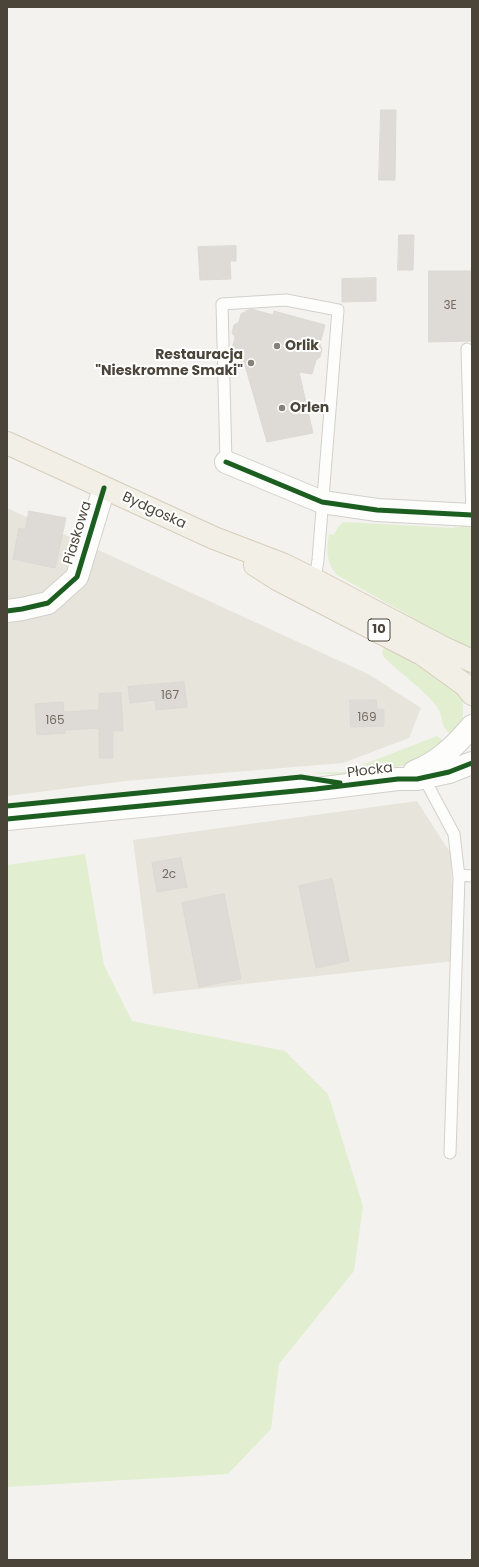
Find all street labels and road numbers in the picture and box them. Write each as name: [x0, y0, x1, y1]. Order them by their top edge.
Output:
street label: Bydgoska: [119, 489, 189, 533]
street label: Piaskowa: [60, 499, 96, 567]
road number: 10: [368, 619, 390, 641]
street label: Płocka: [346, 760, 394, 782]

